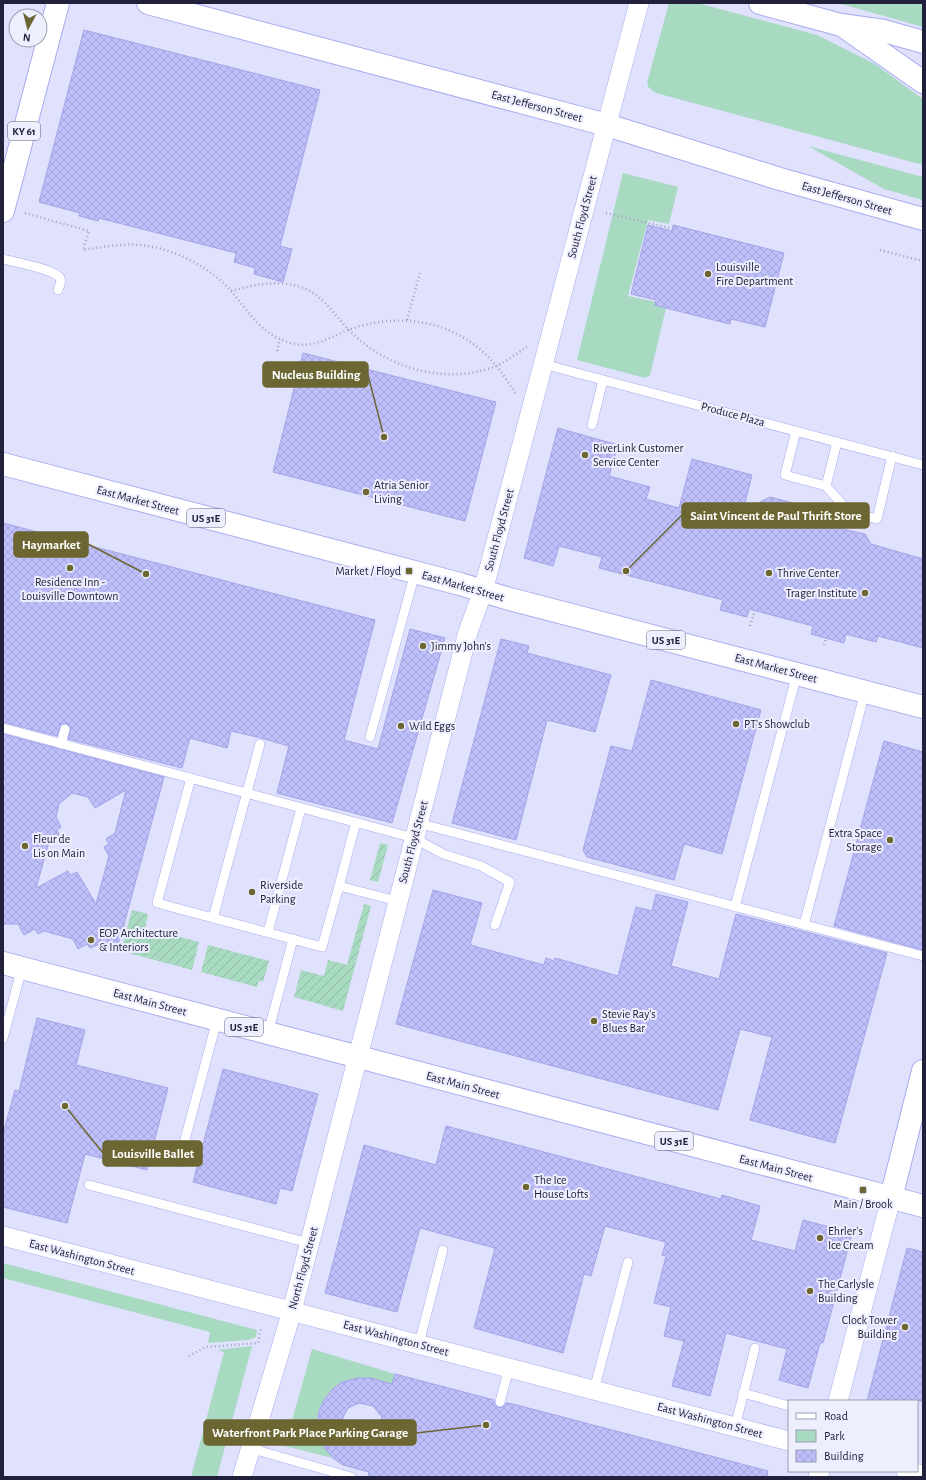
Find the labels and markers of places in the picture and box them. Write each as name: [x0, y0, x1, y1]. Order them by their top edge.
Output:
place label: Louisville Fire Department: [716, 261, 793, 287]
marker: Louisville Fire Department: [703, 269, 713, 279]
callout: Nucleus Building: [263, 362, 368, 387]
place label: RiverLink Customer Service Center: [593, 442, 683, 468]
marker: RiverLink Customer Service Center: [580, 450, 590, 460]
place label: Atria Senior Living: [374, 479, 429, 505]
marker: Atria Senior Living: [361, 487, 371, 497]
callout: Saint Vincent de Paul Thrift Store: [682, 503, 869, 528]
callout: Haymarket: [14, 532, 88, 557]
marker: Residence Inn - Louisville Downtown: [65, 563, 75, 573]
place label: Market / Floyd: [335, 565, 401, 578]
marker: Market / Floyd: [404, 566, 414, 576]
place label: Thrive Center: [777, 567, 839, 579]
marker: Thrive Center: [764, 568, 774, 578]
place label: Residence Inn - Louisville Downtown: [21, 576, 119, 602]
place label: Trager Institute: [786, 587, 857, 599]
marker: Trager Institute: [860, 588, 870, 598]
place label: Jimmy John's: [431, 640, 491, 653]
marker: Jimmy John's: [418, 641, 428, 651]
place label: PT's Showclub: [744, 718, 810, 730]
marker: PT's Showclub: [731, 719, 741, 729]
place label: Wild Eggs: [409, 720, 455, 732]
marker: Wild Eggs: [396, 721, 406, 731]
place label: Extra Space Storage: [828, 827, 882, 853]
place label: Fleur de Lis on Main: [33, 833, 85, 859]
marker: Extra Space Storage: [885, 835, 895, 845]
marker: Fleur de Lis on Main: [20, 841, 30, 851]
place label: Riverside Parking: [260, 879, 303, 905]
marker: Riverside Parking: [247, 887, 257, 897]
place label: EOP Architecture & Interiors: [99, 927, 178, 953]
marker: EOP Architecture & Interiors: [86, 935, 96, 945]
place label: Stevie Ray's Blues Bar: [602, 1008, 656, 1034]
marker: Stevie Ray's Blues Bar: [589, 1016, 599, 1026]
callout: Louisville Ballet: [103, 1141, 202, 1166]
place label: The Ice House Lofts: [534, 1174, 588, 1200]
marker: The Ice House Lofts: [521, 1182, 531, 1192]
marker: Main / Brook: [858, 1185, 868, 1195]
place label: Main / Brook: [834, 1198, 893, 1210]
place label: Ehrler's Ice Cream: [828, 1225, 874, 1251]
marker: Ehrler's Ice Cream: [815, 1233, 825, 1243]
place label: The Carlysle Building: [818, 1278, 874, 1304]
marker: The Carlysle Building: [805, 1286, 815, 1296]
place label: Clock Tower Building: [842, 1314, 897, 1340]
marker: Clock Tower Building: [900, 1322, 910, 1332]
callout: Waterfront Park Place Parking Garage: [204, 1420, 416, 1445]

